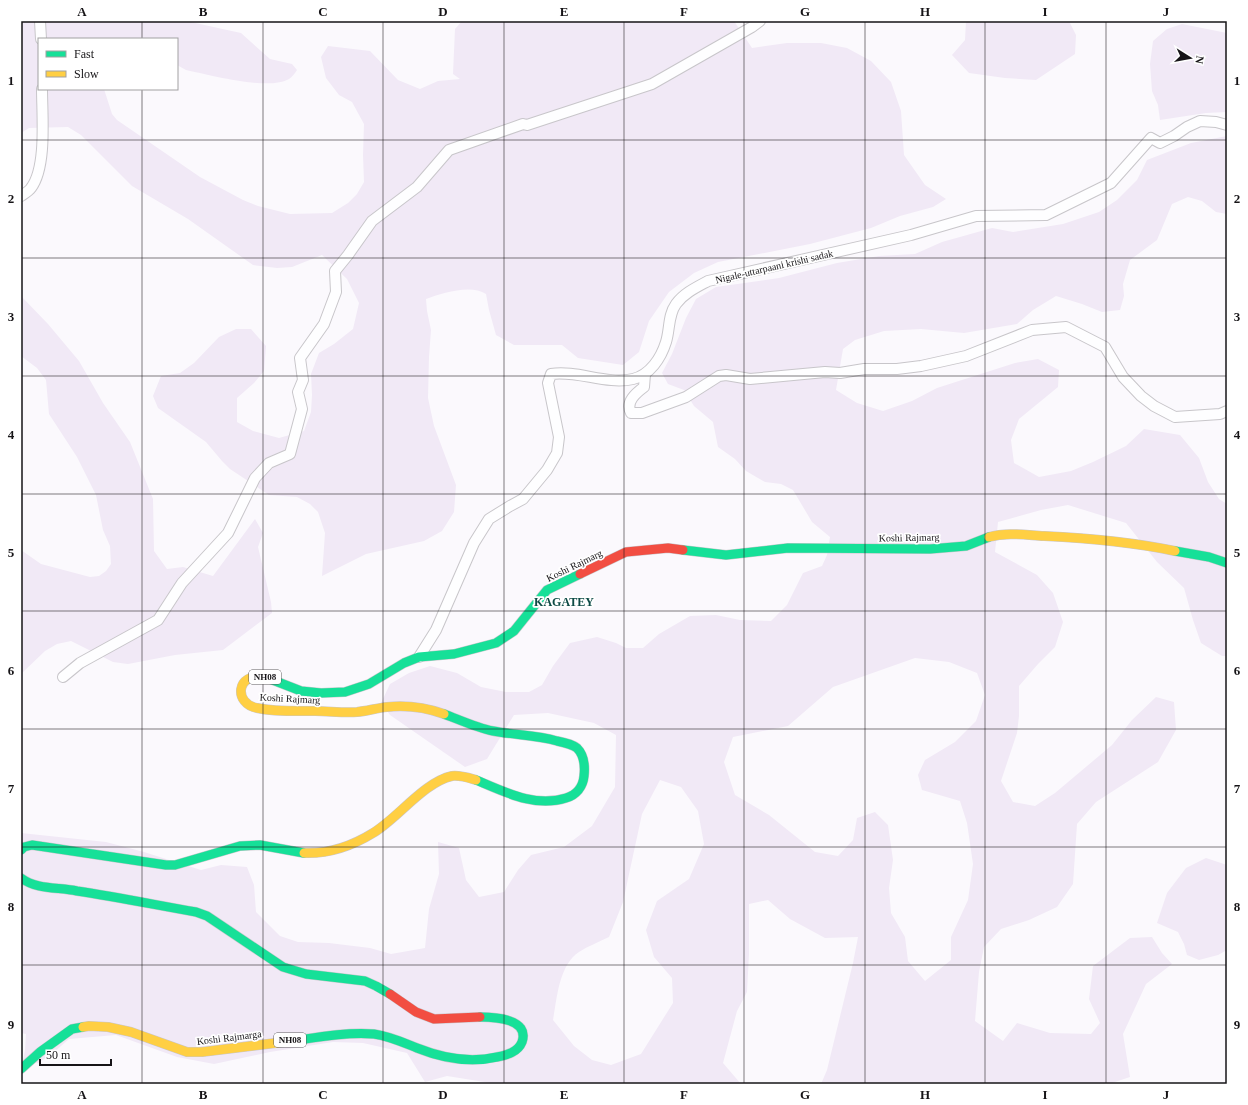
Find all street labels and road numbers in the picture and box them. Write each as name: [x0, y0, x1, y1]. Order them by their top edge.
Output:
street label: Nigale-uttarpaani krishi sadak: [714, 248, 834, 285]
street label: Koshi Rajmarg: [879, 531, 939, 544]
street label: Koshi Rajmarg: [545, 547, 604, 584]
road number: NH08: [249, 670, 281, 684]
street label: Koshi Rajmarg: [259, 691, 321, 706]
street label: Koshi Rajmarga: [196, 1028, 263, 1047]
road number: NH08: [274, 1033, 306, 1047]

